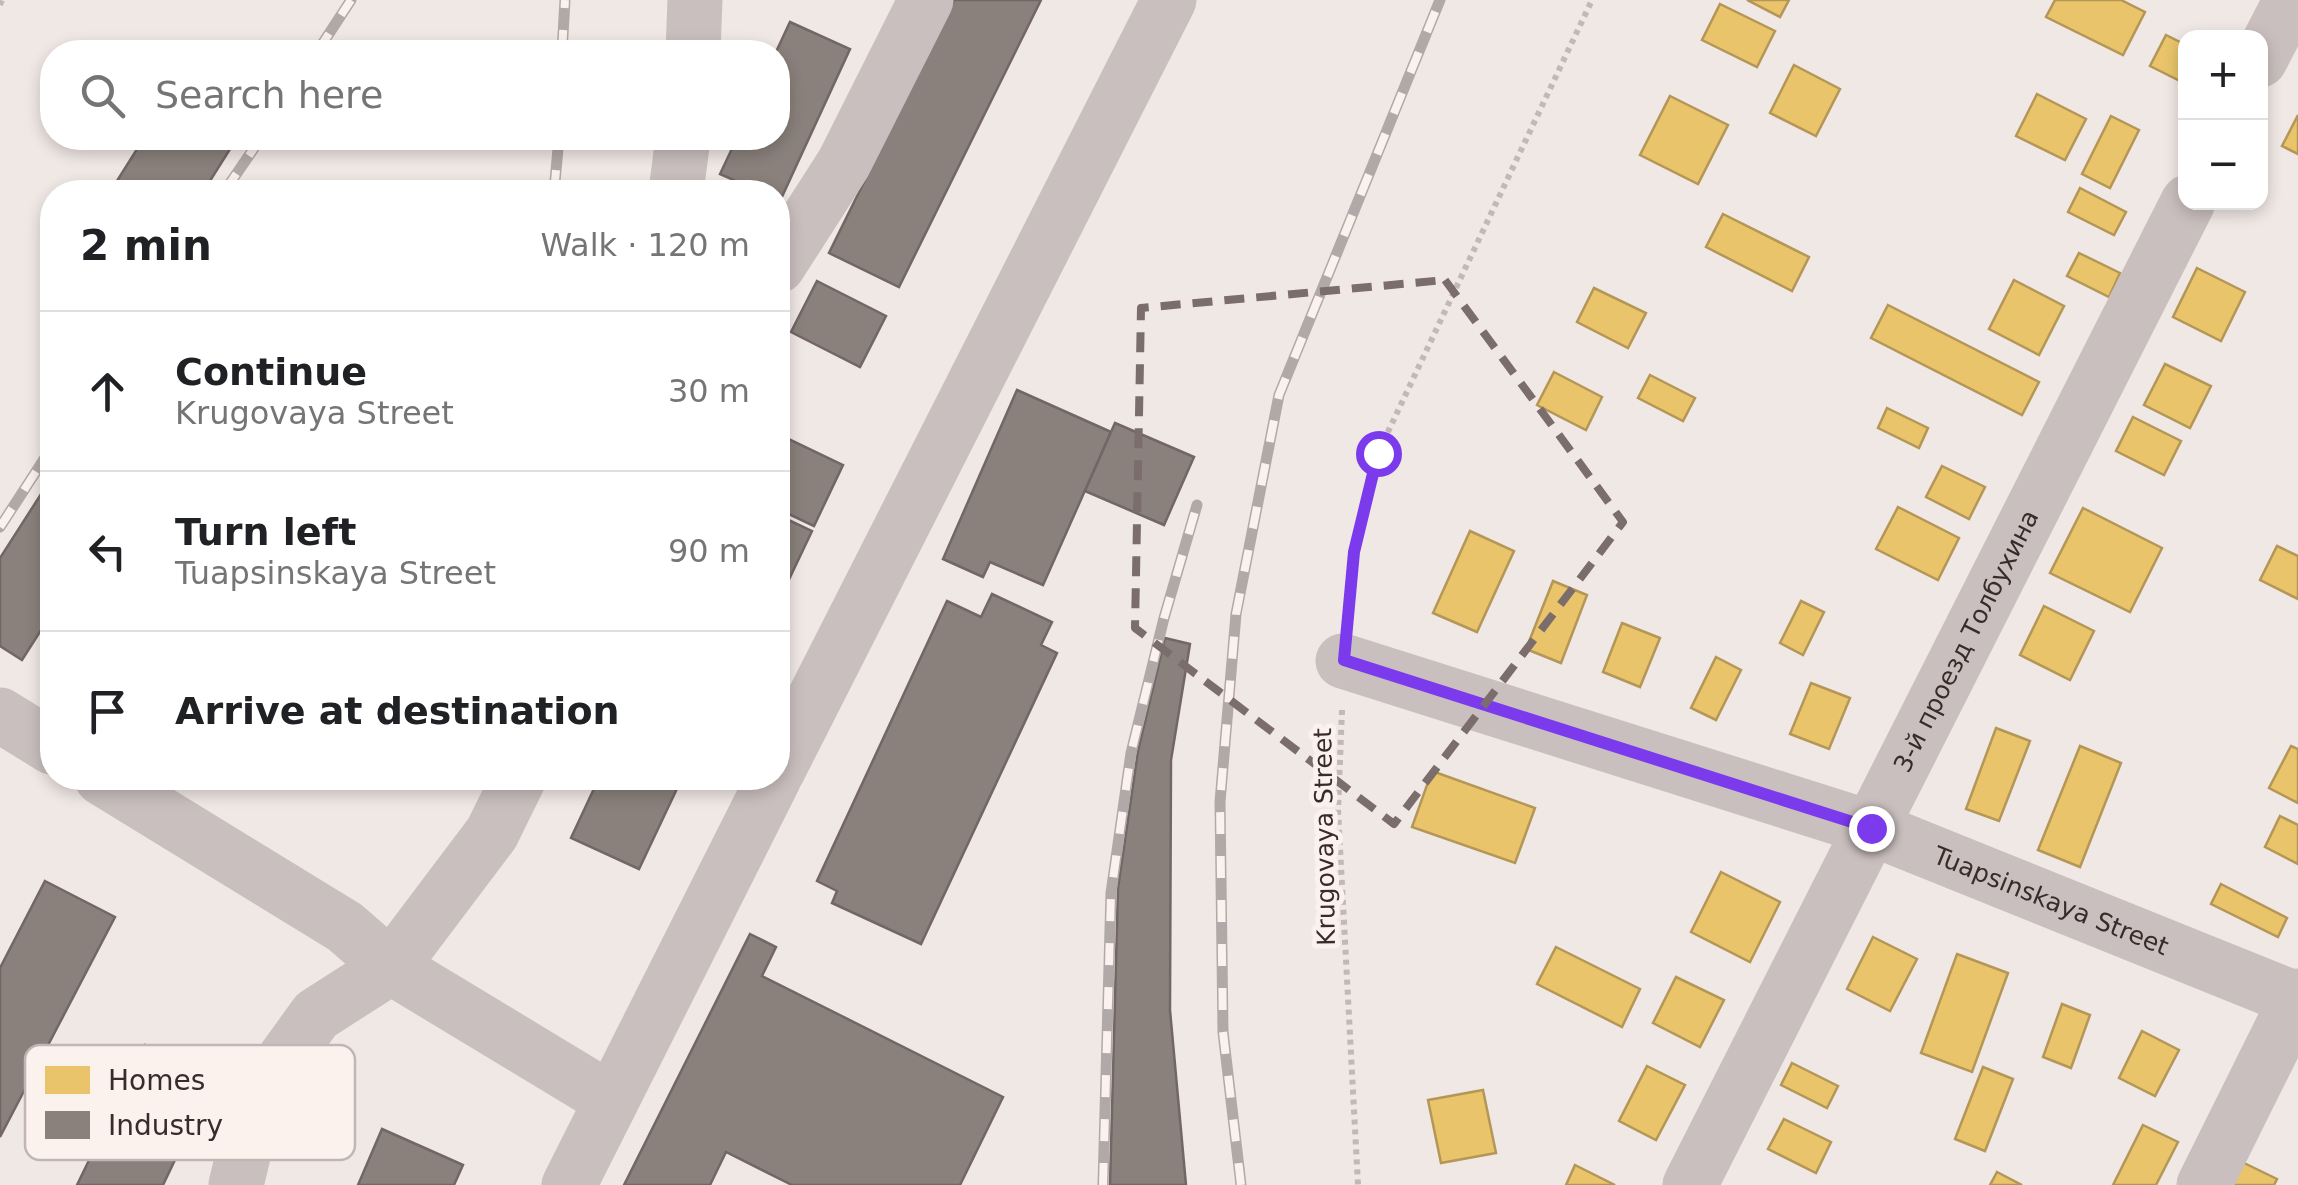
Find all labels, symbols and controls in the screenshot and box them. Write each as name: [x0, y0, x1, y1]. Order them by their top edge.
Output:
map controls: [2178, 30, 2268, 210]
button: +: [2178, 30, 2268, 120]
search box: [40, 40, 790, 150]
icon: search: [75, 68, 130, 123]
text: Search here: [155, 73, 383, 117]
button: −: [2178, 120, 2268, 210]
text: 2 min: [80, 221, 212, 270]
text: Walk · 120 m: [540, 226, 750, 264]
text: Continue: [175, 350, 367, 394]
icon: ahead: [80, 364, 135, 419]
text: 30 m: [668, 372, 750, 410]
text: Krugovaya Street: [175, 394, 454, 432]
route start: [1356, 431, 1402, 477]
street label: 3-й проезд Толбухина: [1888, 505, 2045, 777]
text: Turn left: [175, 510, 356, 554]
icon: left: [80, 524, 135, 579]
text: 90 m: [668, 532, 750, 570]
text: Tuapsinskaya Street: [175, 554, 496, 592]
icon: arrive: [80, 684, 135, 739]
text: Arrive at destination: [175, 689, 620, 733]
street label: Krugovaya Street: [1308, 728, 1341, 946]
route end: [1849, 806, 1895, 852]
street label: Tuapsinskaya Street: [1928, 840, 2173, 961]
legend: [25, 1045, 355, 1160]
text: Homes: [108, 1064, 205, 1097]
text: Industry: [108, 1109, 223, 1142]

